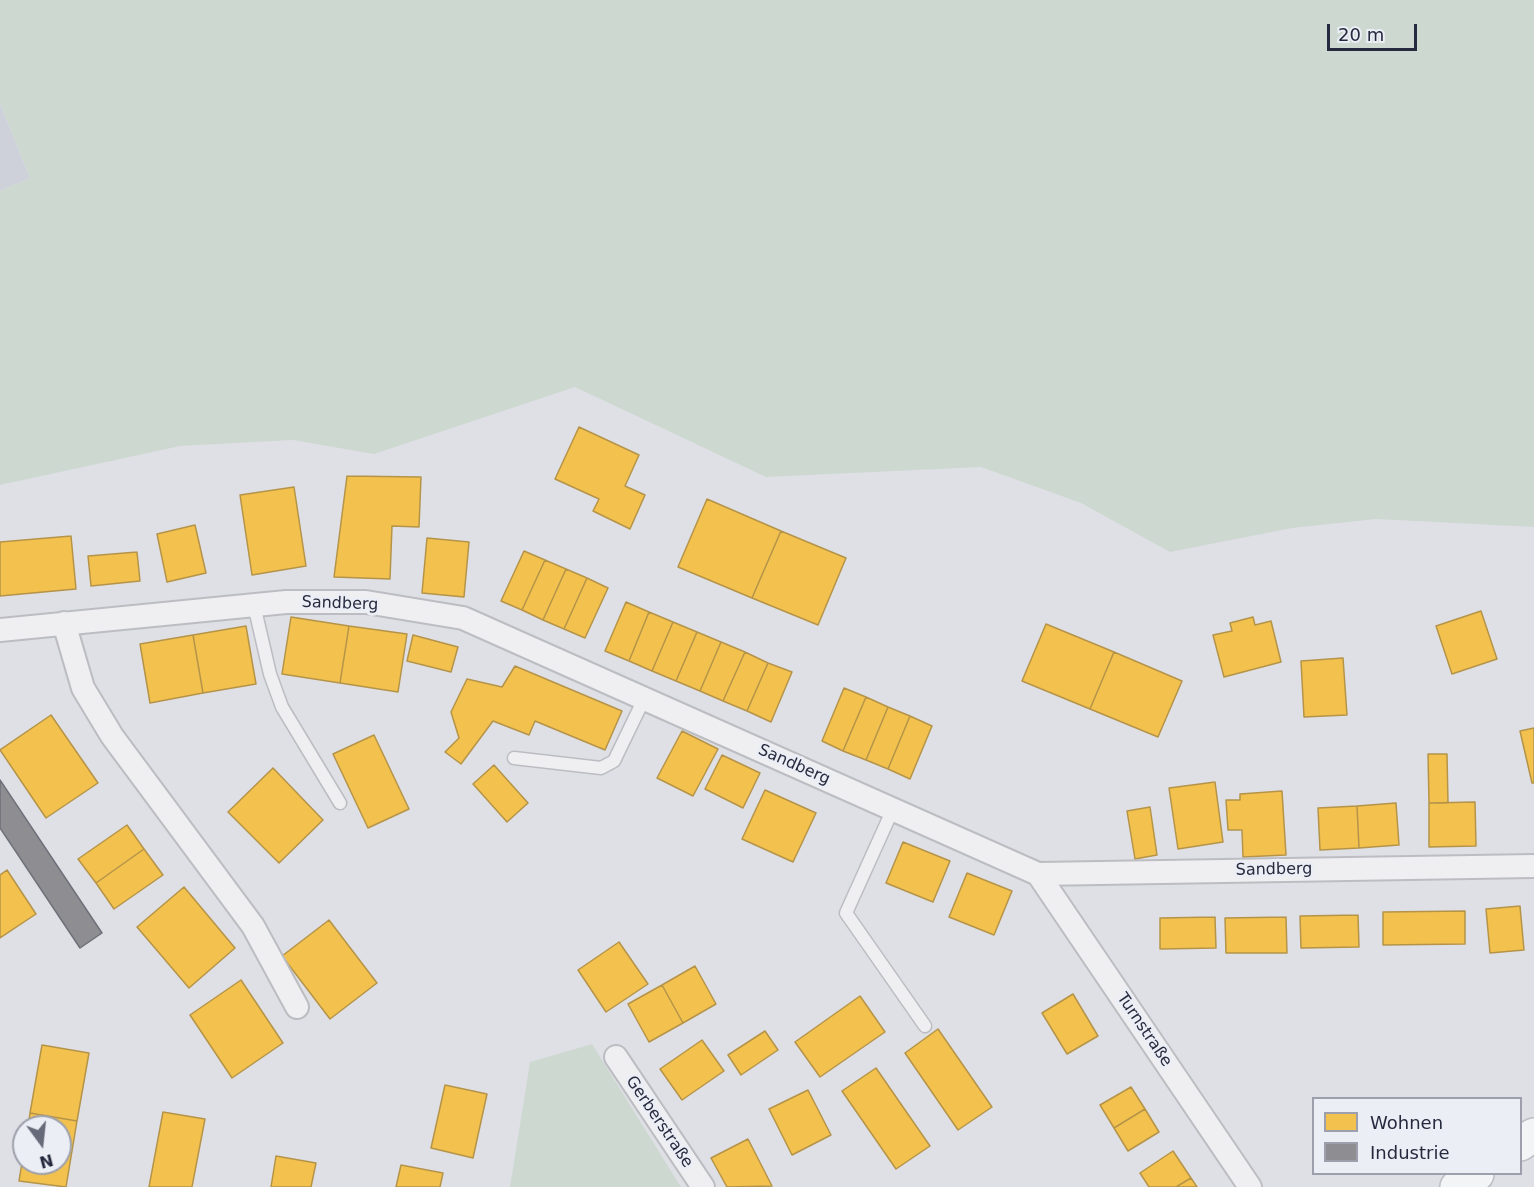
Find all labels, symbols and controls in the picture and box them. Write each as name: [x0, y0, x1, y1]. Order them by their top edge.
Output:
scale bar: [1330, 12, 1420, 50]
text: 20 m: [1338, 24, 1384, 45]
street label: Sandberg: [301, 593, 379, 615]
street label: Sandberg: [755, 741, 833, 789]
street label: Sandberg: [1235, 860, 1313, 880]
street label: Turnstraße: [1112, 989, 1176, 1071]
street label: Gerberstraße: [621, 1073, 697, 1171]
legend: [1312, 1097, 1522, 1175]
text: Wohnen: [1370, 1112, 1443, 1133]
north arrow: [12, 1115, 72, 1175]
text: Industrie: [1370, 1142, 1449, 1163]
text: N: [37, 1150, 55, 1172]

